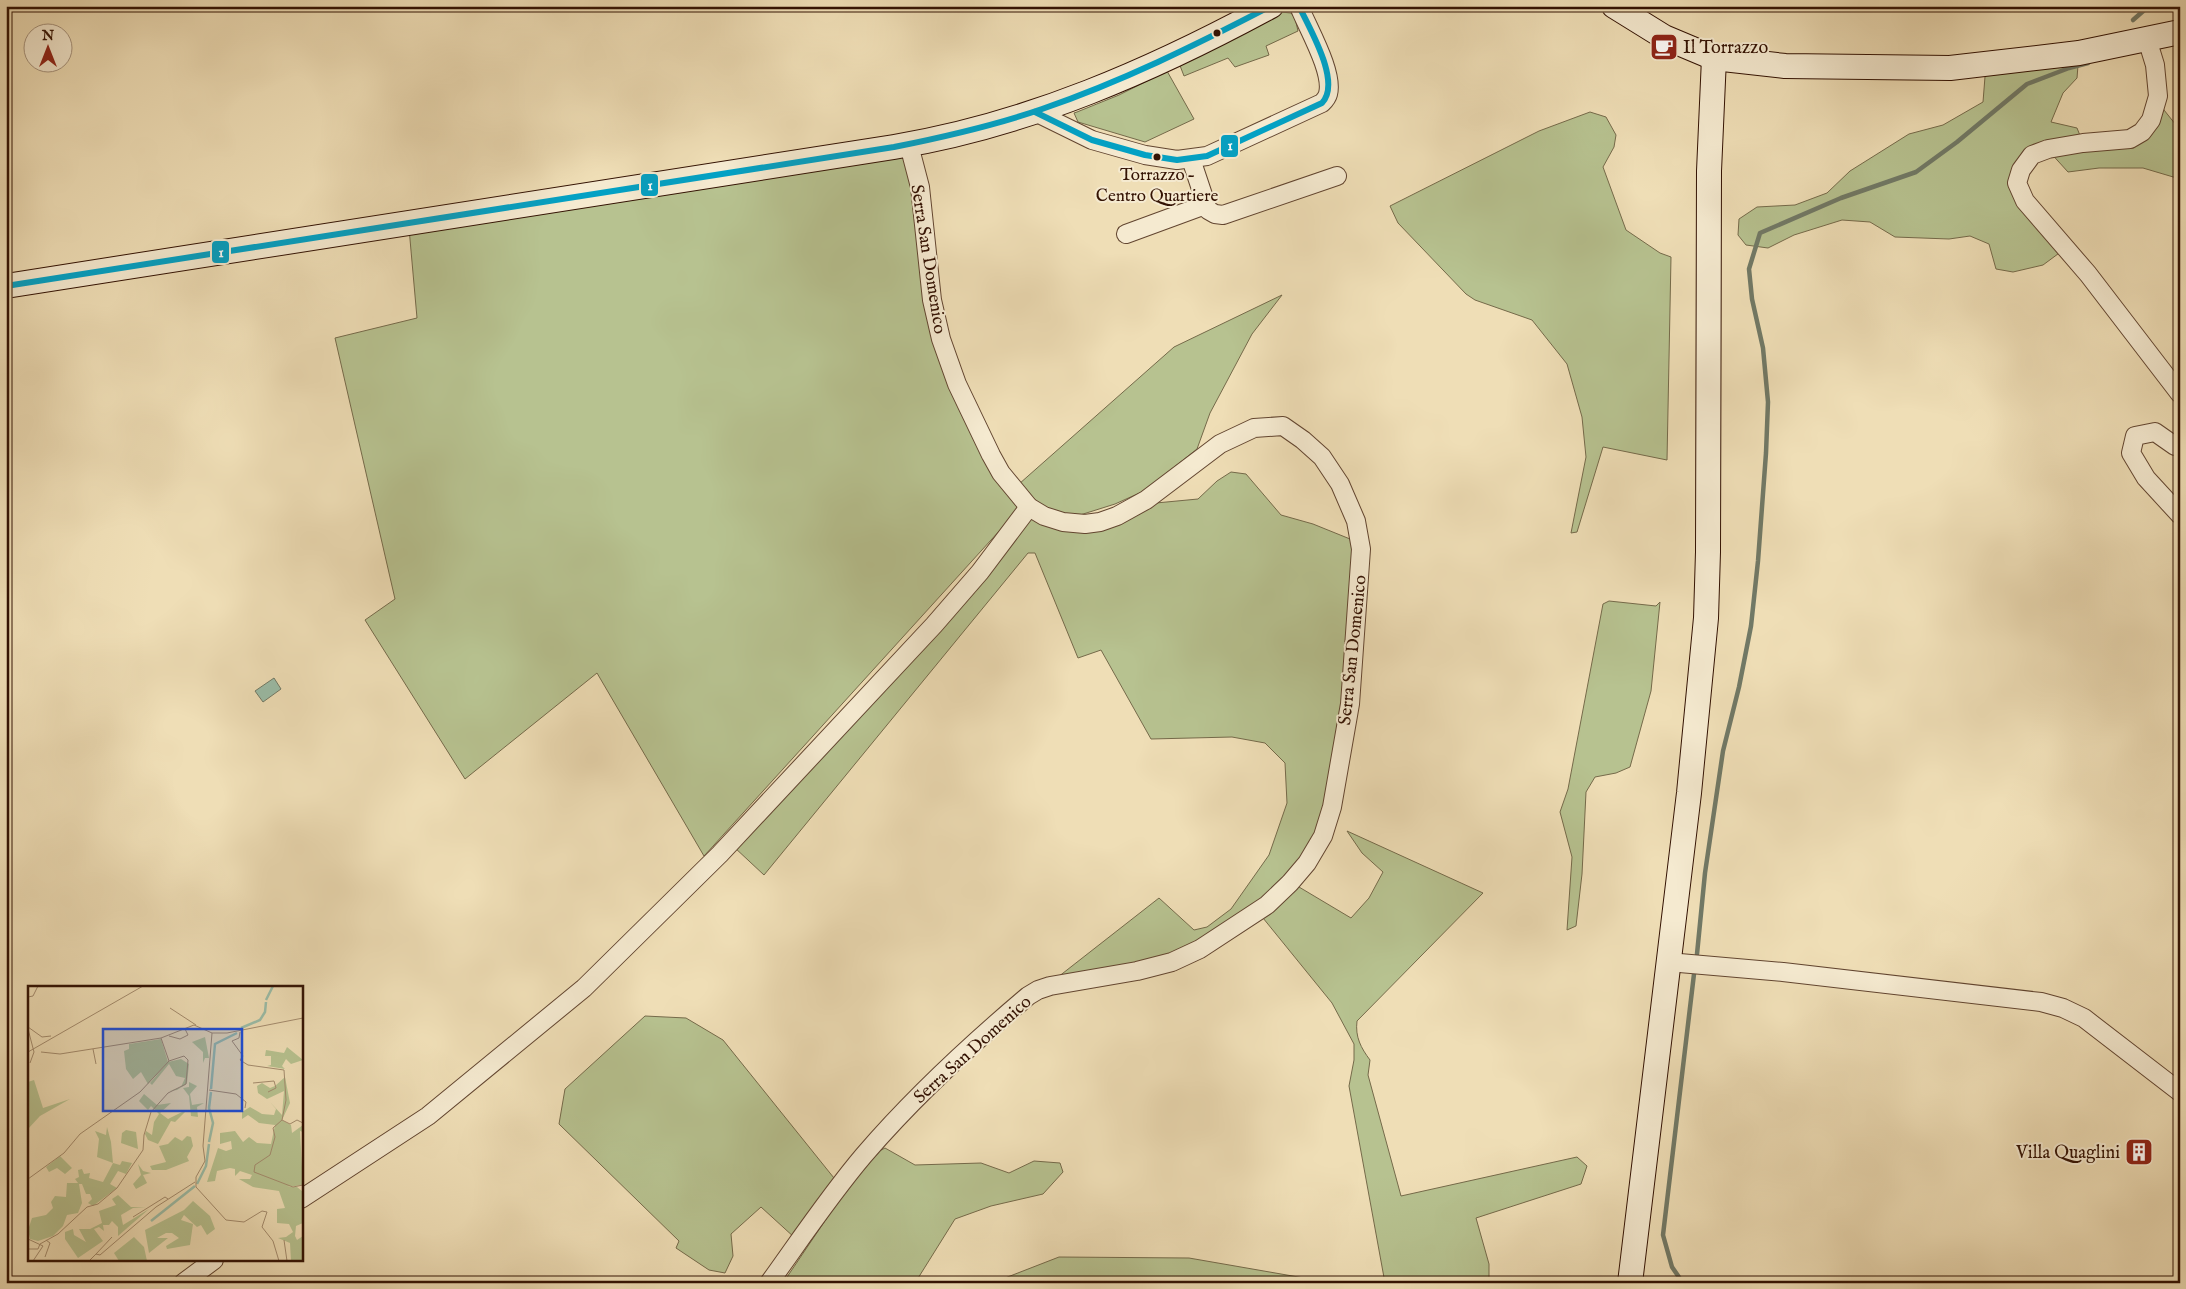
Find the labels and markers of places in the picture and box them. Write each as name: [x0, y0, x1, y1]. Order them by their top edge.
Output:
unlabelled marker: [1212, 28, 1222, 38]
cafe icon: Il Torrazzo: [1649, 32, 1679, 62]
place label: Il Torrazzo: [1683, 37, 1768, 60]
marker: Torrazzo – Centro Quartiere: [1152, 152, 1162, 162]
place label: Torrazzo – Centro Quartiere: [1096, 165, 1218, 207]
building icon: Villa Quaglini: [2124, 1137, 2154, 1167]
place label: Villa Quaglini: [2015, 1142, 2120, 1165]

